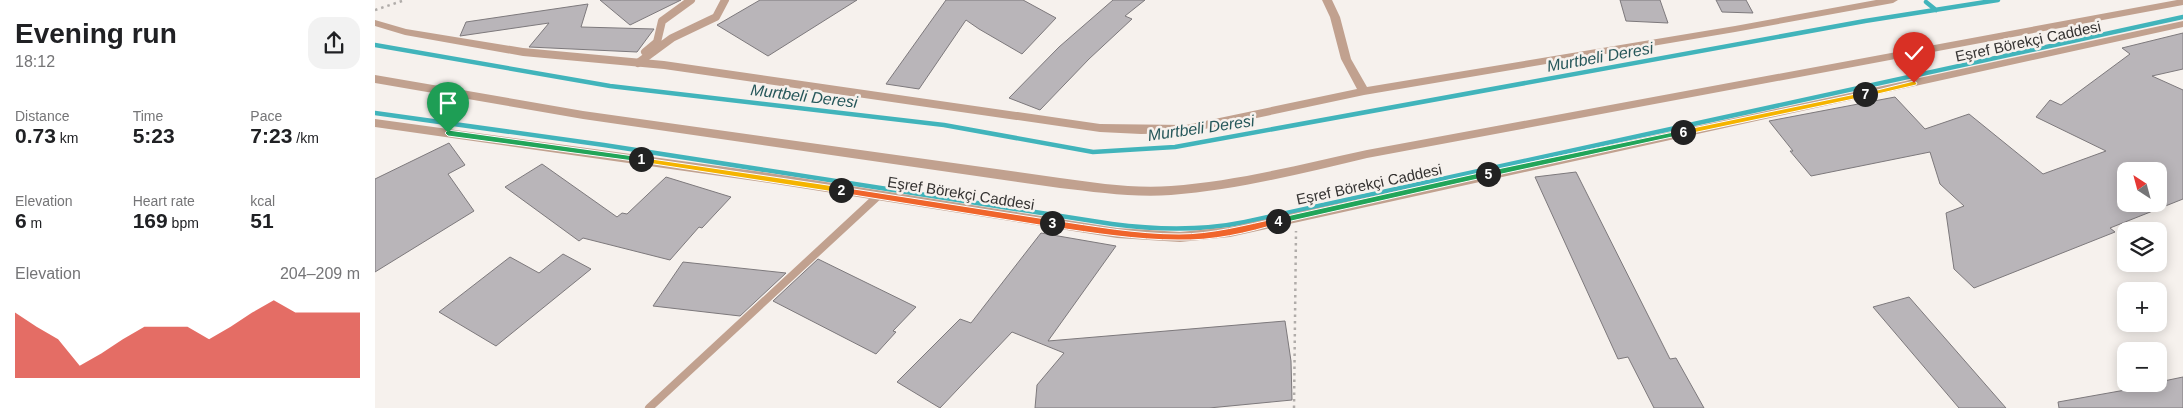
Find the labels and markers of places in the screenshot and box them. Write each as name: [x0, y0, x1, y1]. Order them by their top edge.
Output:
pin: [1893, 32, 1935, 83]
pin: [427, 82, 469, 133]
pin: 7: [1853, 82, 1877, 106]
pin: 6: [1671, 120, 1695, 144]
pin: 1: [629, 146, 653, 172]
pin: 5: [1475, 162, 1501, 186]
pin: 2: [829, 178, 853, 202]
pin: 4: [1265, 208, 1291, 234]
pin: 3: [1039, 210, 1065, 236]

